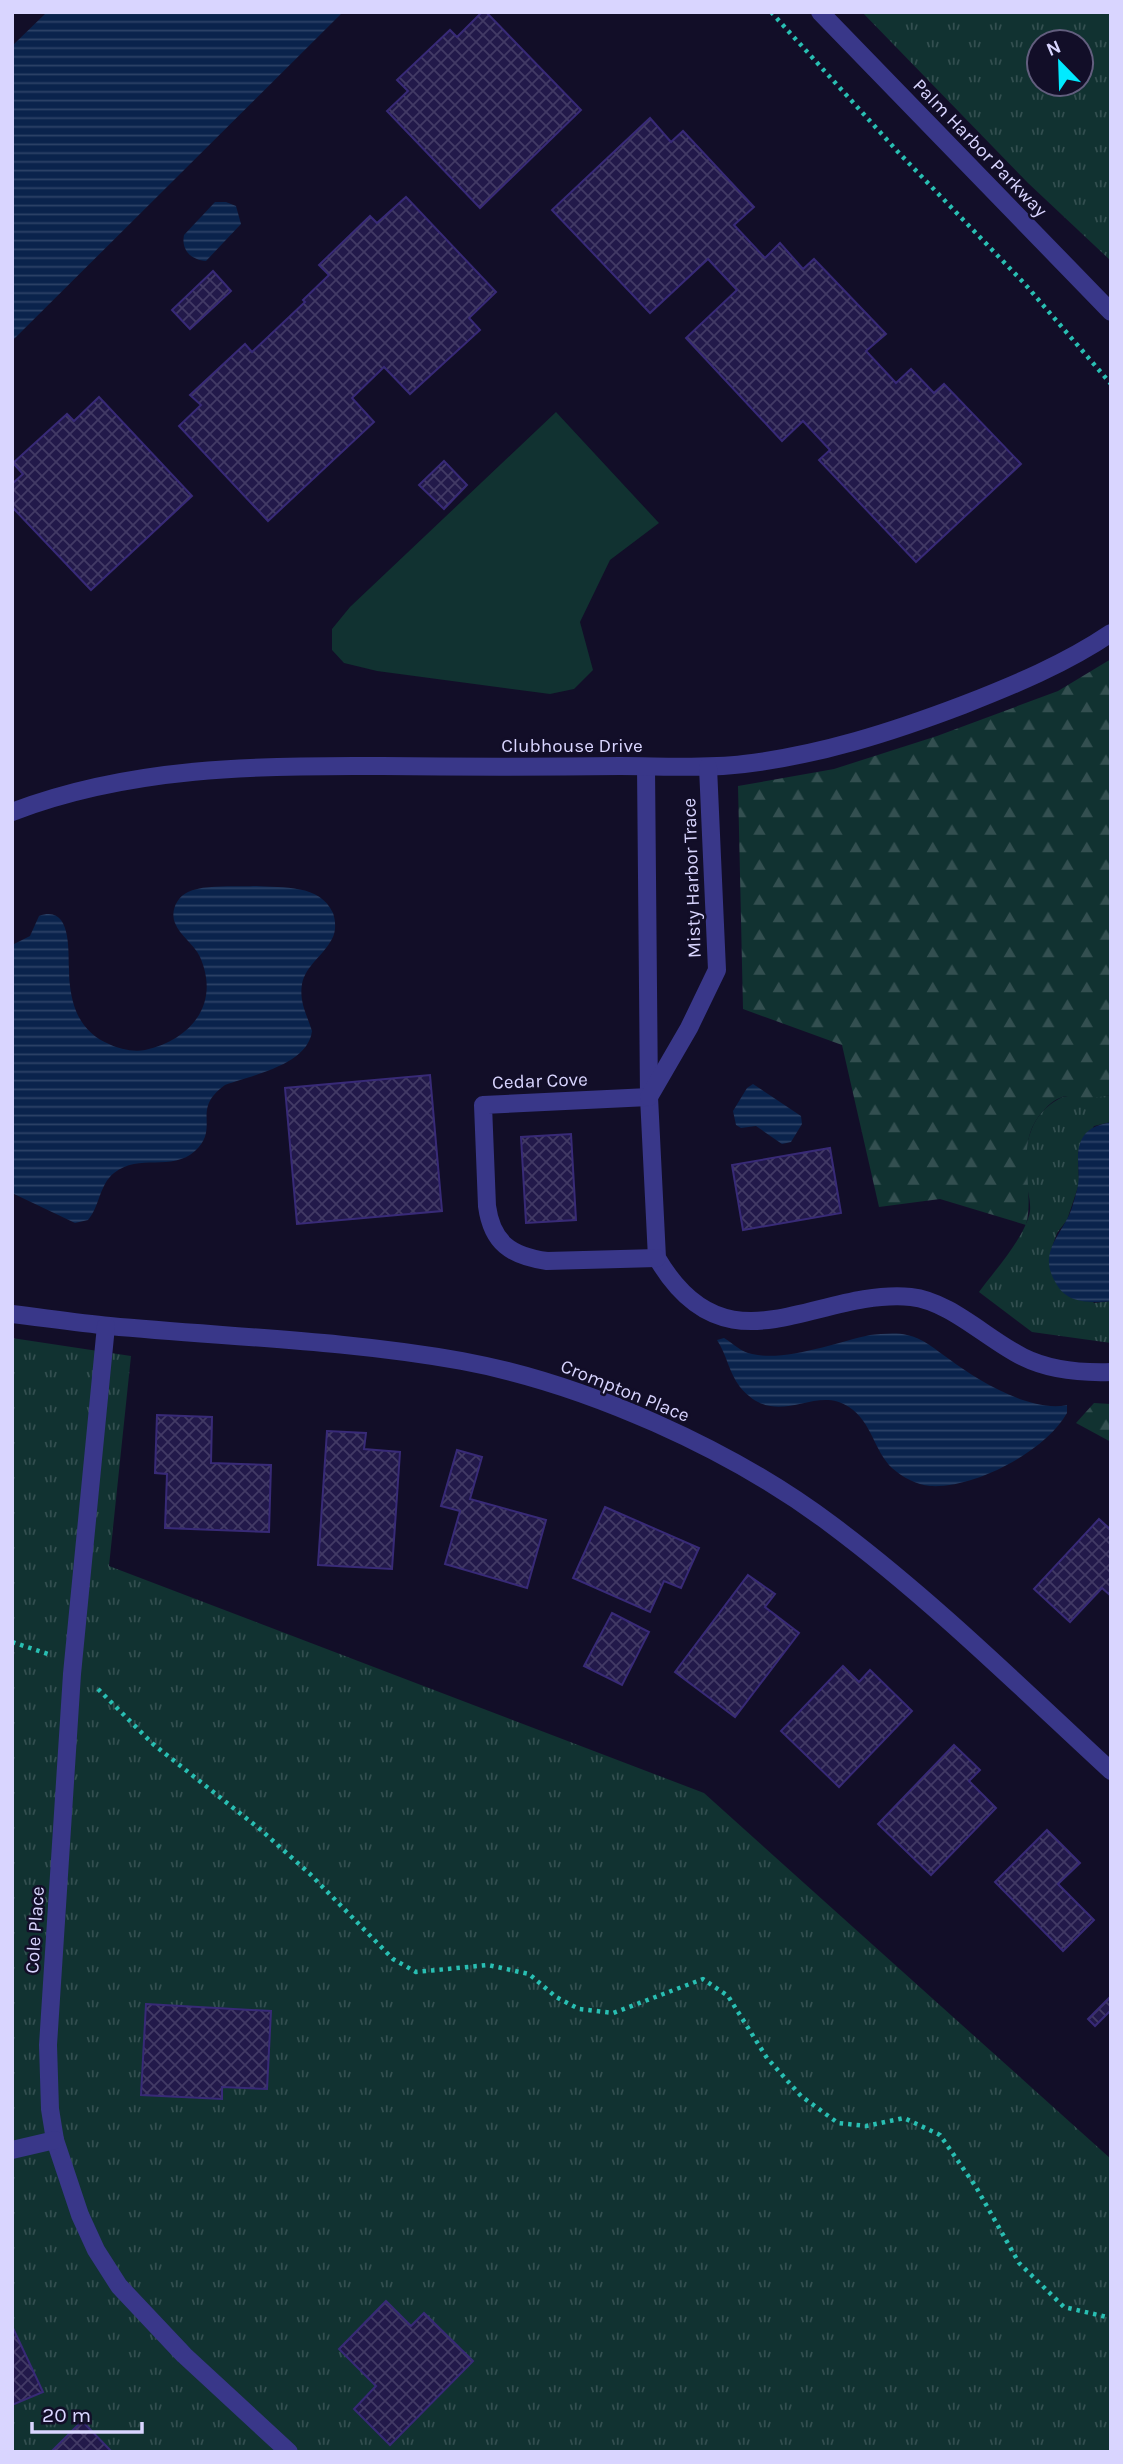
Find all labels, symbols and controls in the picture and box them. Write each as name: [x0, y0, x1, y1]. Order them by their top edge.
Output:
north arrow: [1025, 28, 1095, 98]
text: N: [1043, 35, 1064, 61]
street label: Palm Harbor Parkway: [908, 74, 1052, 222]
street label: Clubhouse Drive: [501, 735, 643, 757]
street label: Misty Harbor Trace: [678, 798, 706, 958]
street label: Cedar Cove: [492, 1068, 588, 1094]
street label: Crompton Place: [557, 1355, 693, 1427]
street label: Cole Place: [21, 1886, 49, 1974]
scale bar: [32, 2390, 142, 2434]
text: 20 m: [42, 2403, 91, 2427]

